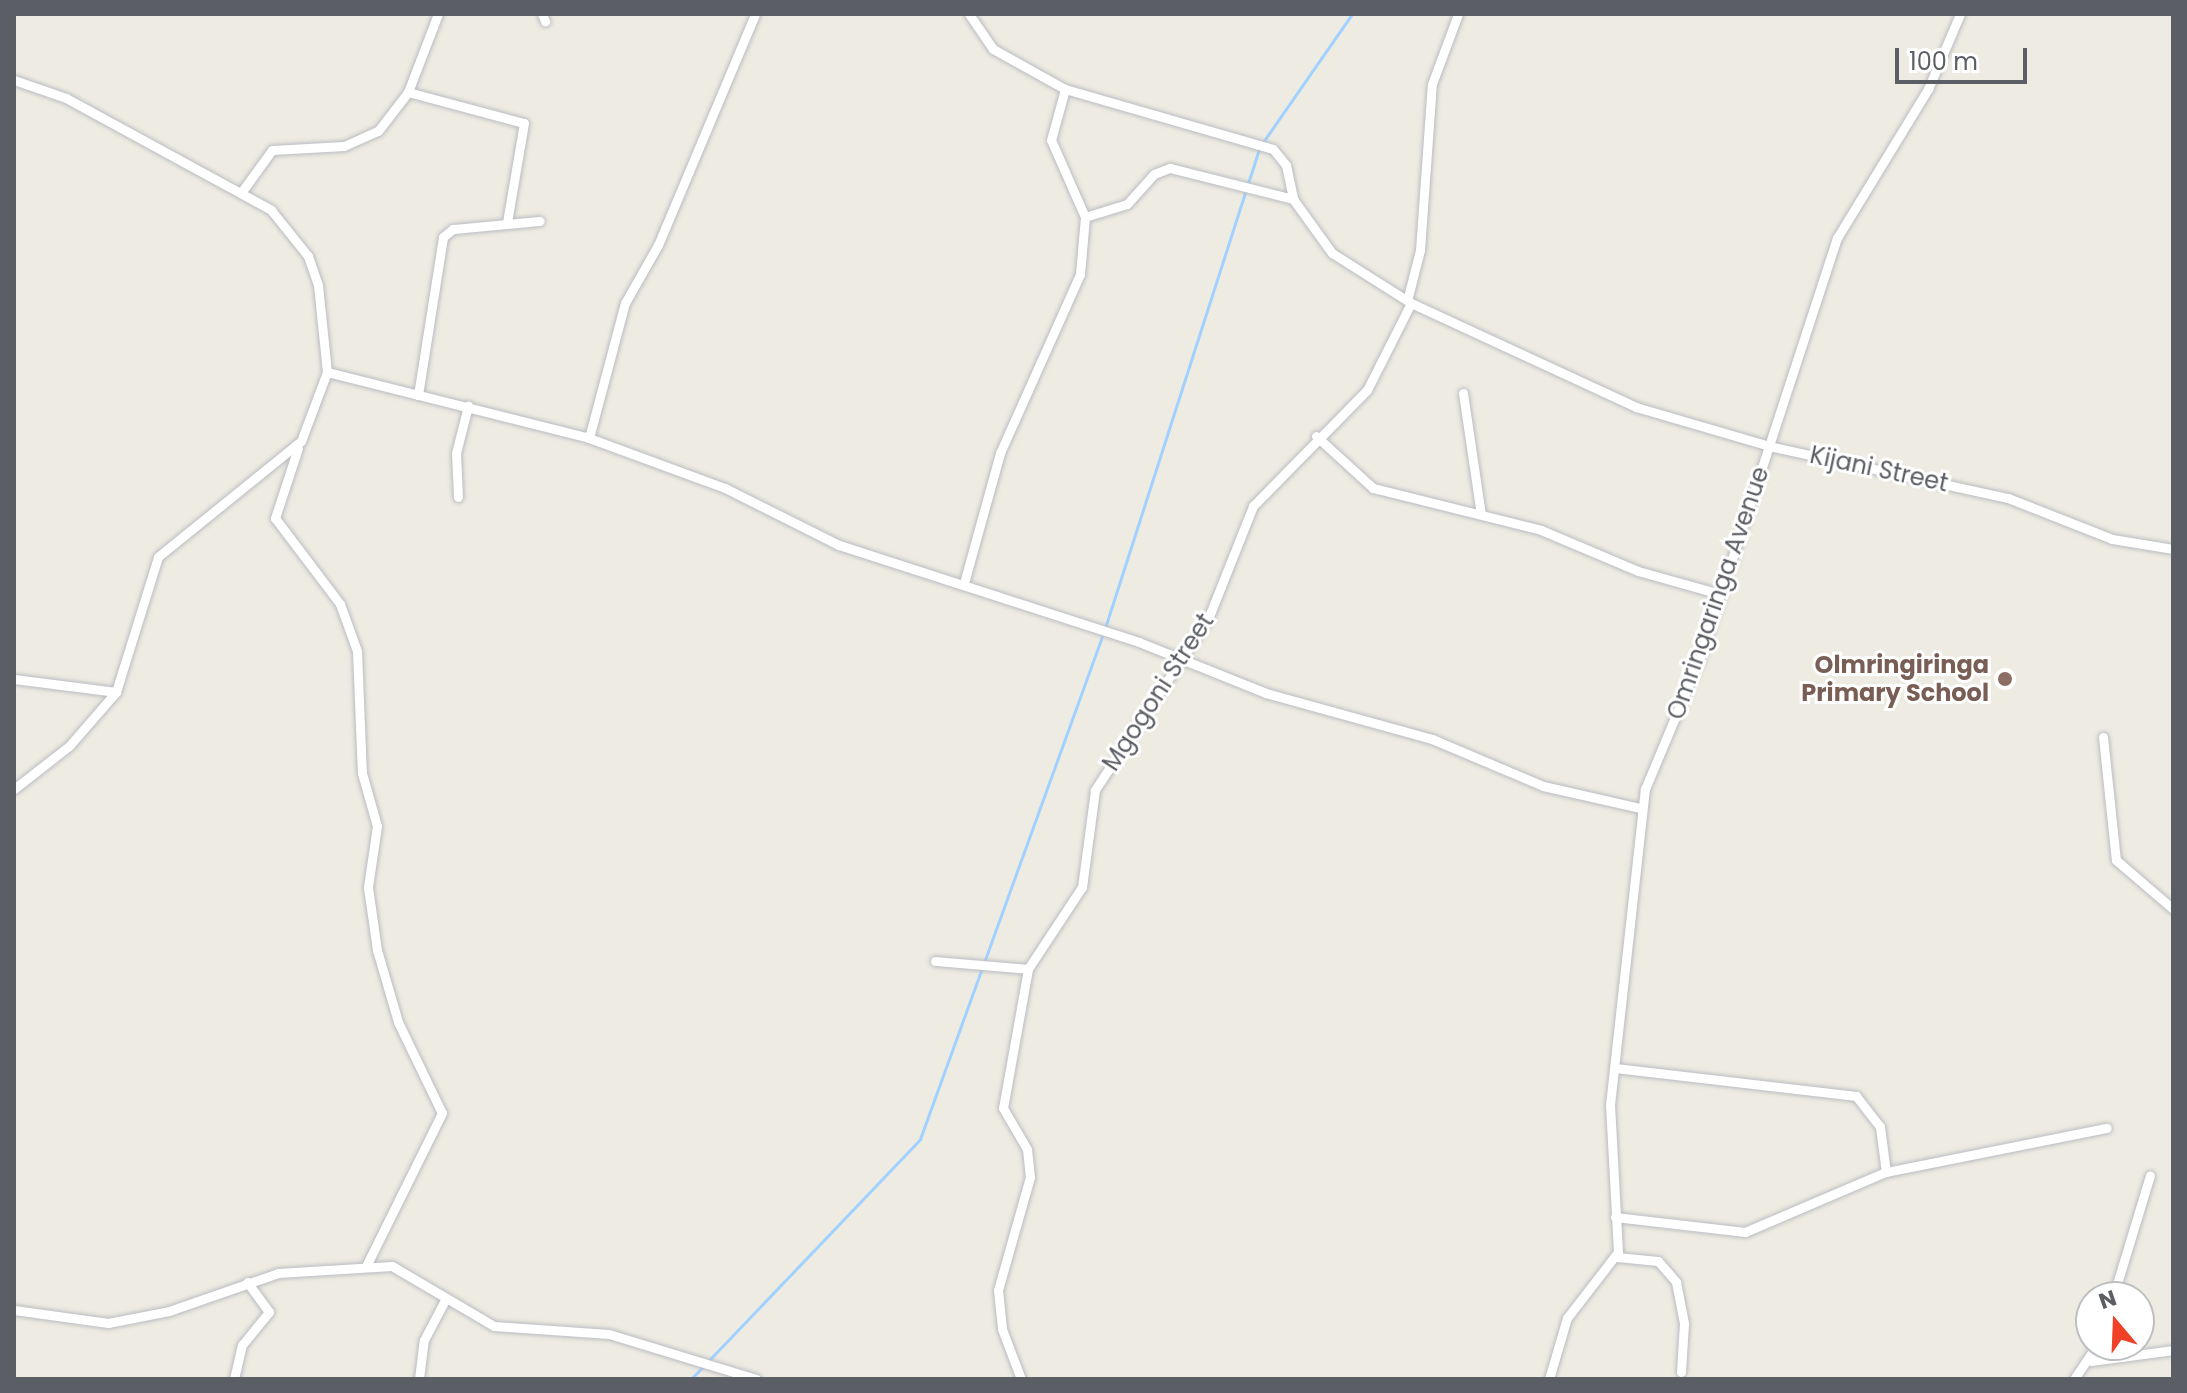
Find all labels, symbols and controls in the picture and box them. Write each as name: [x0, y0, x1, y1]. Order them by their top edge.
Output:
scale bar: [1899, 32, 2031, 82]
text: 100 m: [1909, 45, 1978, 78]
street label: Kijani Street: [1807, 440, 1951, 498]
street label: Omringaringa Avenue: [1661, 463, 1775, 723]
street label: Mgogoni Street: [1096, 608, 1220, 776]
place label: Olmringiringa Primary School: [1801, 651, 1989, 707]
marker: Olmringiringa Primary School: [1996, 670, 2014, 688]
north arrow: [2075, 1281, 2155, 1361]
text: N: [2095, 1282, 2121, 1317]

